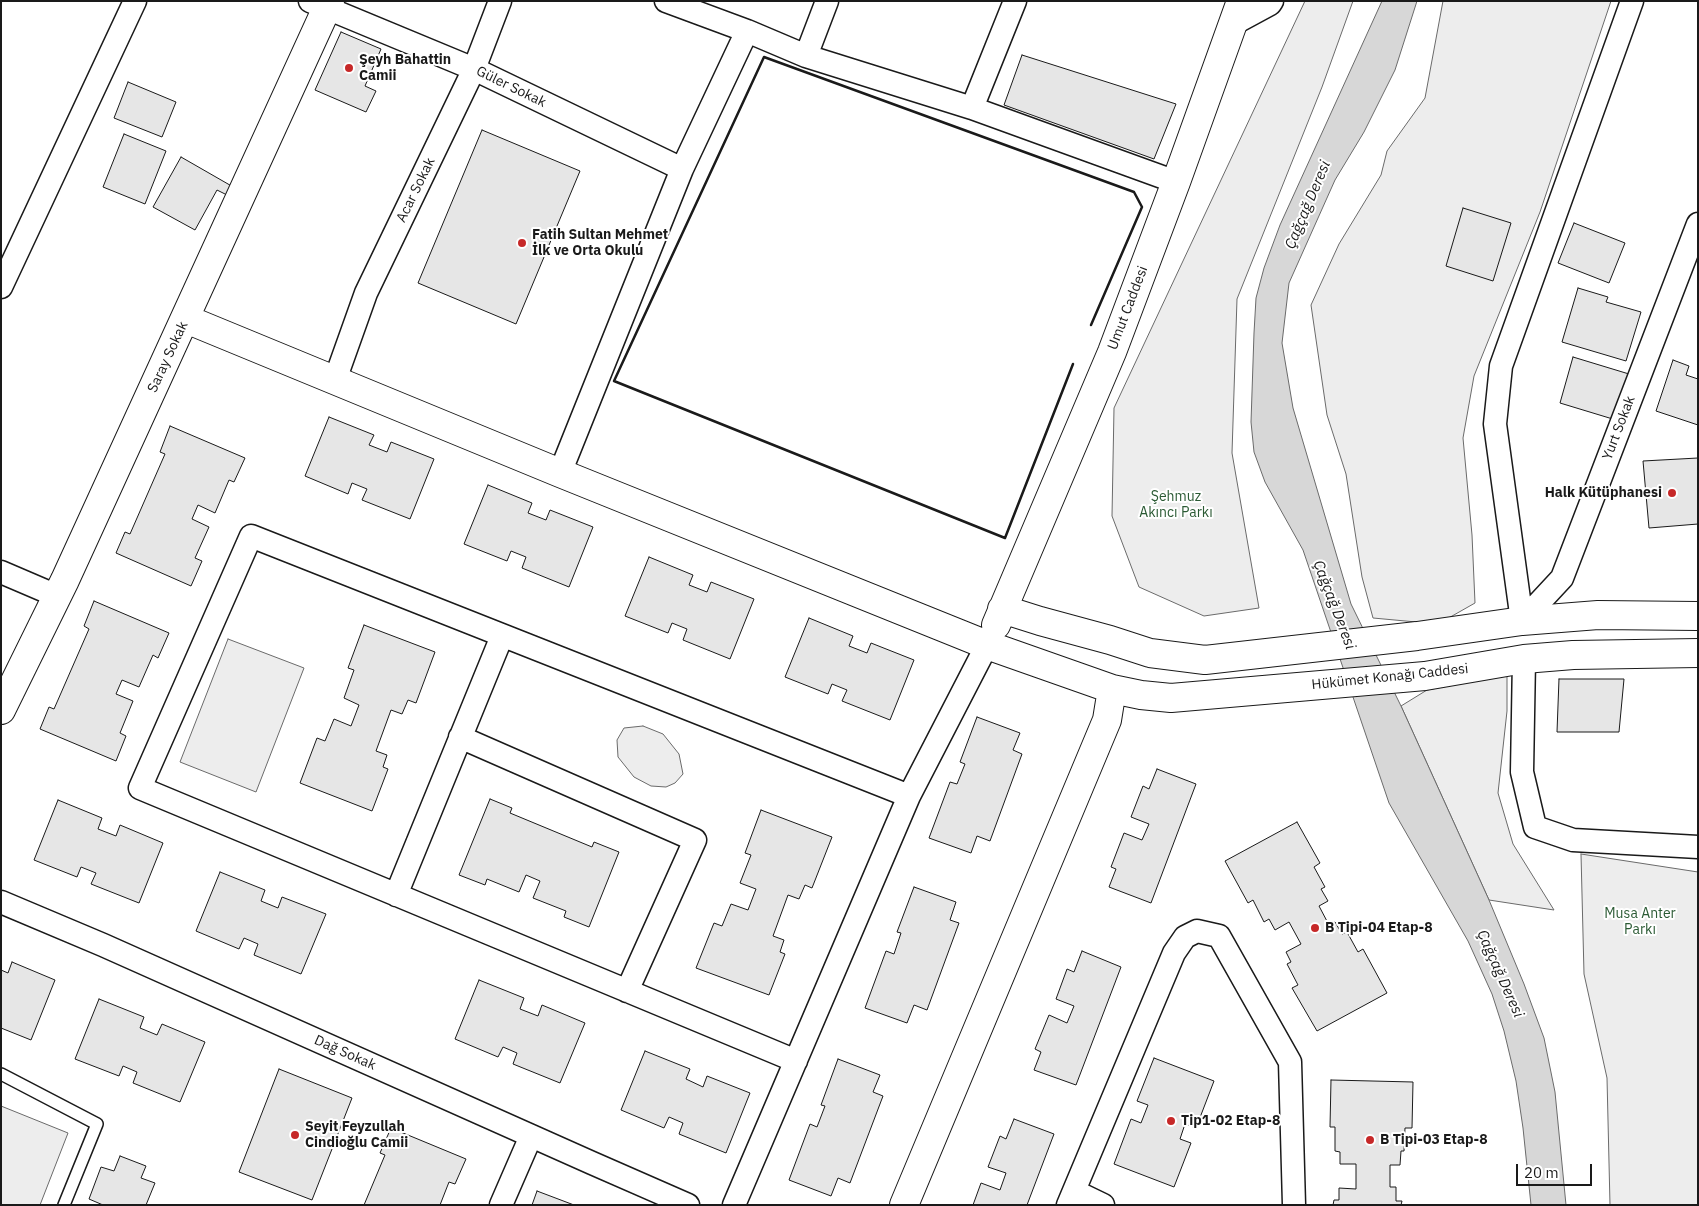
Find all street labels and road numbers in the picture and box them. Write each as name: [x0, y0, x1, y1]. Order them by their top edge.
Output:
street label: Güler Sokak: [473, 63, 549, 111]
street label: Acar Sokak: [393, 155, 439, 225]
street label: Umut Caddesi: [1104, 264, 1152, 352]
street label: Saray Sokak: [144, 319, 192, 395]
street label: Yurt Sokak: [1599, 394, 1639, 462]
street label: Hükümet Konağı Caddesi: [1311, 660, 1469, 694]
street label: Dağ Sokak: [312, 1032, 378, 1074]

